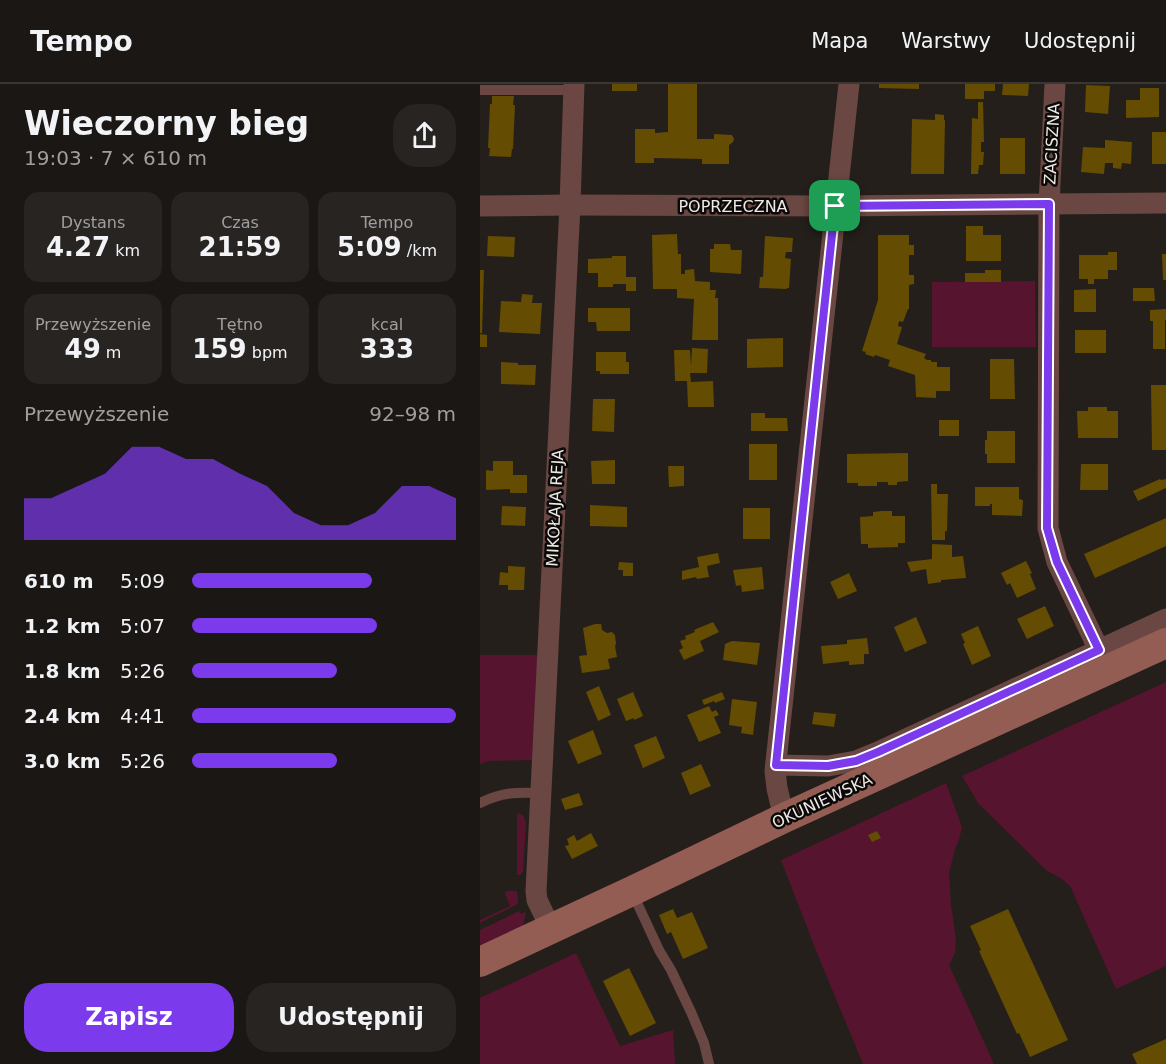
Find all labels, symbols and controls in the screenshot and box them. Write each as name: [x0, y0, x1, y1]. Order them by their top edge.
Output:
text: Tempo: [30, 25, 133, 58]
text: Mapa: [811, 29, 868, 53]
text: Warstwy: [901, 29, 991, 53]
text: Udostępnij: [1024, 29, 1136, 53]
street label: ZACISZNA: [1040, 103, 1064, 185]
text: Wieczorny bieg: [24, 104, 309, 143]
button: share: [393, 104, 456, 167]
text: 19:03 · 7 × 610 m: [24, 146, 207, 170]
pin: [809, 180, 860, 231]
icon: arrive: [818, 189, 851, 222]
street label: POPRZECZNA: [678, 197, 788, 216]
text: Dystans: [61, 213, 125, 232]
text: Czas: [221, 213, 259, 232]
text: Tempo: [361, 213, 413, 232]
text: 4.27: [46, 232, 110, 262]
text: 21:59: [199, 232, 281, 262]
text: 5:09: [337, 232, 402, 262]
text: km: [110, 241, 140, 260]
text: /km: [402, 241, 437, 260]
text: Przewyższenie: [35, 315, 151, 334]
text: Tętno: [217, 315, 263, 334]
text: kcal: [371, 315, 403, 334]
text: 49: [65, 334, 101, 364]
text: 159: [192, 334, 247, 364]
text: 333: [360, 334, 414, 364]
text: m: [101, 343, 121, 362]
text: bpm: [247, 343, 288, 362]
text: Przewyższenie: [24, 402, 169, 426]
text: 92–98 m: [369, 402, 456, 426]
street label: MIKOŁAJA REJA: [542, 449, 568, 567]
text: 610 m: [24, 569, 94, 593]
text: 5:09: [120, 569, 165, 593]
text: 1.2 km: [24, 614, 101, 638]
text: 5:07: [120, 614, 165, 638]
text: 1.8 km: [24, 659, 101, 683]
text: 5:26: [120, 659, 165, 683]
text: 2.4 km: [24, 704, 101, 728]
text: 4:41: [120, 704, 165, 728]
text: 3.0 km: [24, 749, 101, 773]
text: 5:26: [120, 749, 165, 773]
street label: OKUNIEWSKA: [769, 769, 875, 832]
button: Zapisz: [24, 983, 234, 1052]
button: Udostępnij: [246, 983, 456, 1052]

